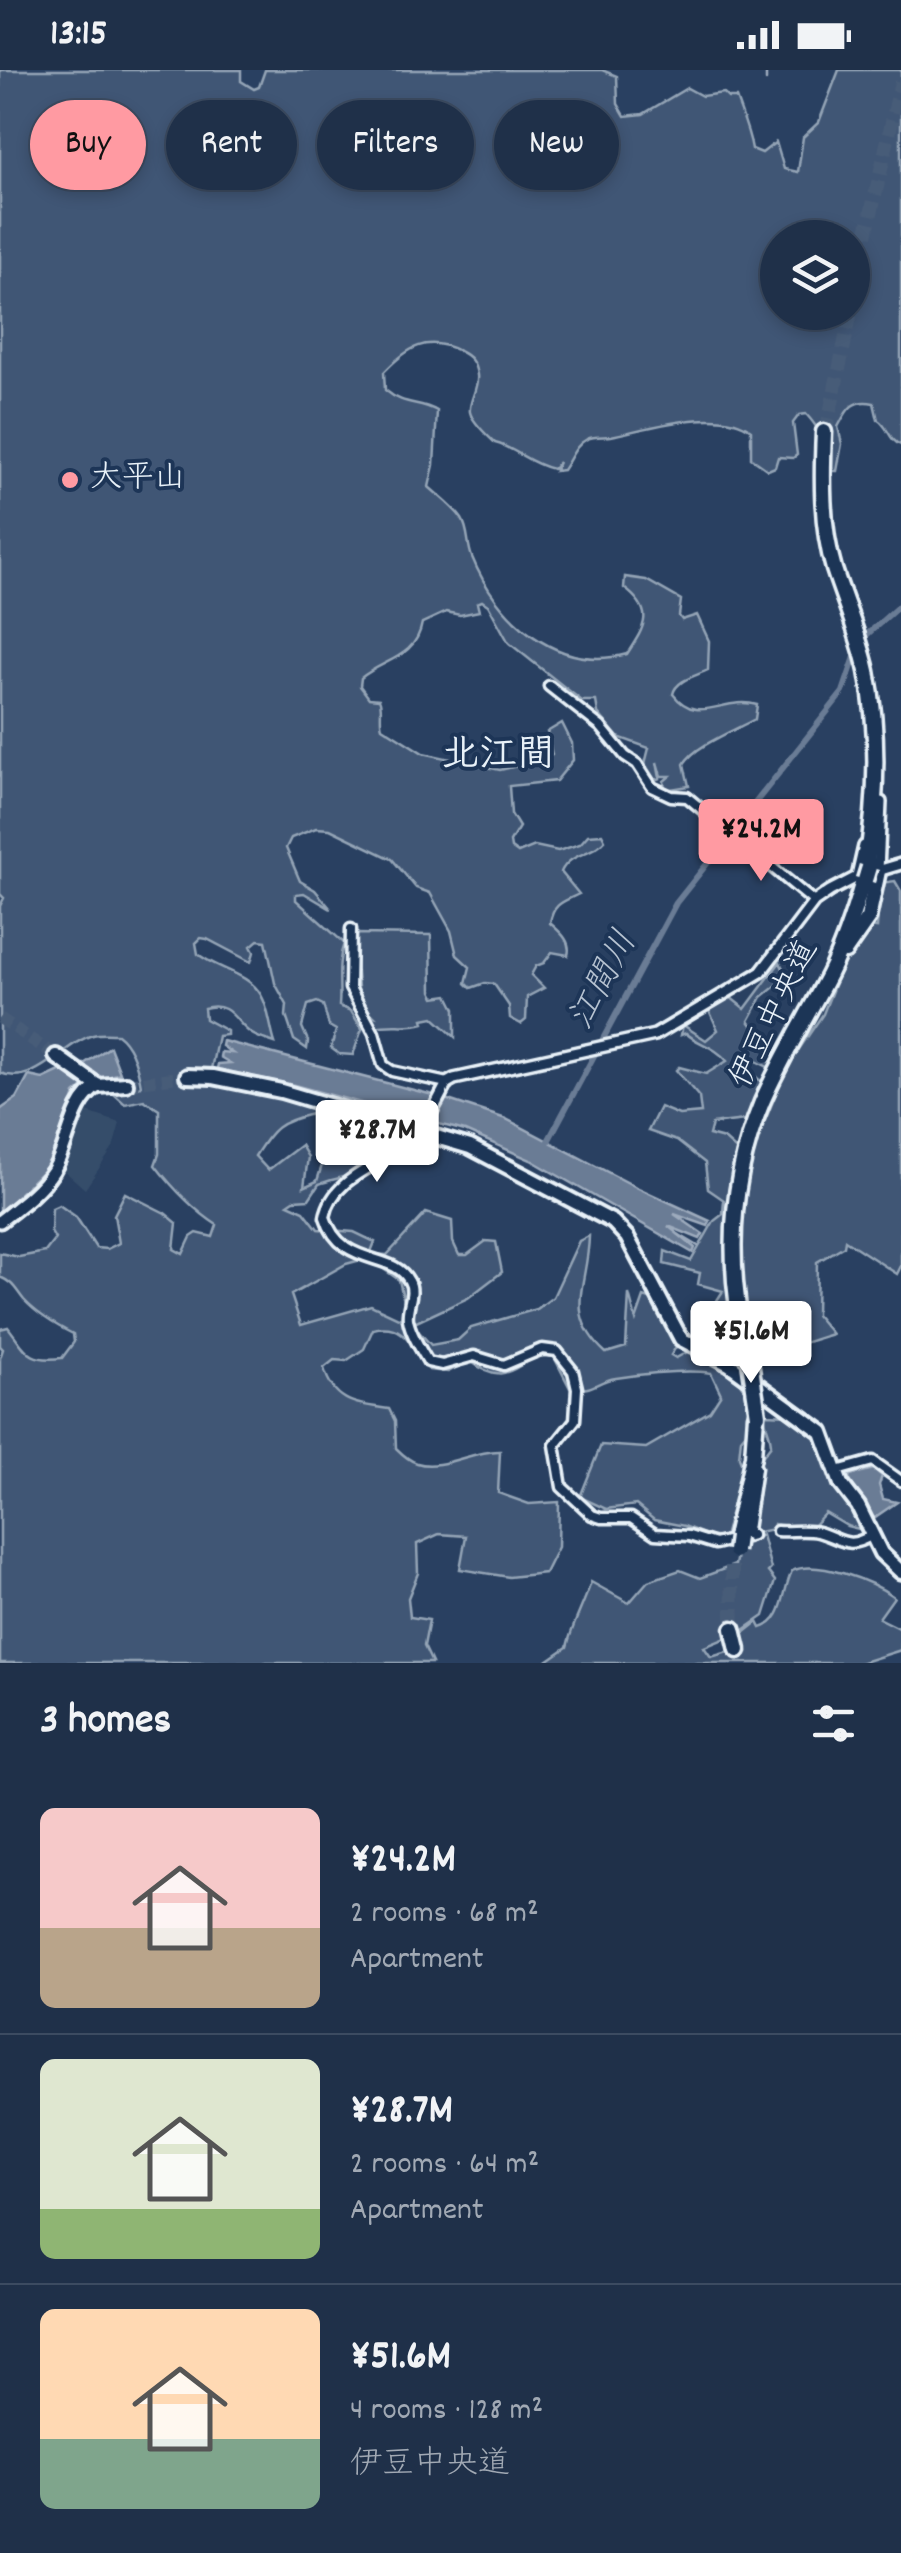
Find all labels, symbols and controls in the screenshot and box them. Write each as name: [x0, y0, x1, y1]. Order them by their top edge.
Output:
text: 13:15: [50, 8, 107, 63]
chip: Buy: [30, 100, 146, 190]
chip: Rent: [166, 100, 297, 190]
chip: Filters: [317, 100, 474, 190]
chip: New: [494, 100, 619, 190]
map controls: [760, 220, 870, 330]
button: layers: [760, 220, 870, 330]
place label: 大平山: [90, 457, 186, 503]
marker: 大平山: [59, 469, 81, 491]
district label: 北江間: [441, 730, 555, 785]
pin: ¥24.2M: [680, 799, 842, 884]
text: ¥24.2M: [721, 808, 801, 854]
water label: 江間川: [558, 923, 652, 1039]
street label: 伊豆中央道: [720, 933, 832, 1097]
pin: ¥28.7M: [296, 1100, 458, 1185]
text: ¥28.7M: [338, 1109, 416, 1155]
pin: ¥51.6M: [670, 1301, 832, 1386]
text: ¥51.6M: [712, 1310, 790, 1356]
text: 3 homes: [40, 1693, 171, 1753]
icon: filters: [806, 1696, 861, 1751]
text: ¥24.2M: [350, 1832, 456, 1892]
icon: home: [120, 1848, 240, 1968]
text: 2 rooms · 68 m²: [350, 1892, 539, 1938]
text: Apartment: [350, 1938, 484, 1984]
text: ¥28.7M: [350, 2083, 453, 2143]
icon: home: [120, 2099, 240, 2219]
text: 2 rooms · 64 m²: [350, 2143, 539, 2189]
text: Apartment: [350, 2189, 484, 2235]
text: ¥51.6M: [350, 2329, 451, 2389]
icon: home: [120, 2349, 240, 2469]
text: 4 rooms · 128 m²: [350, 2389, 543, 2435]
text: 伊豆中央道: [350, 2443, 510, 2489]

